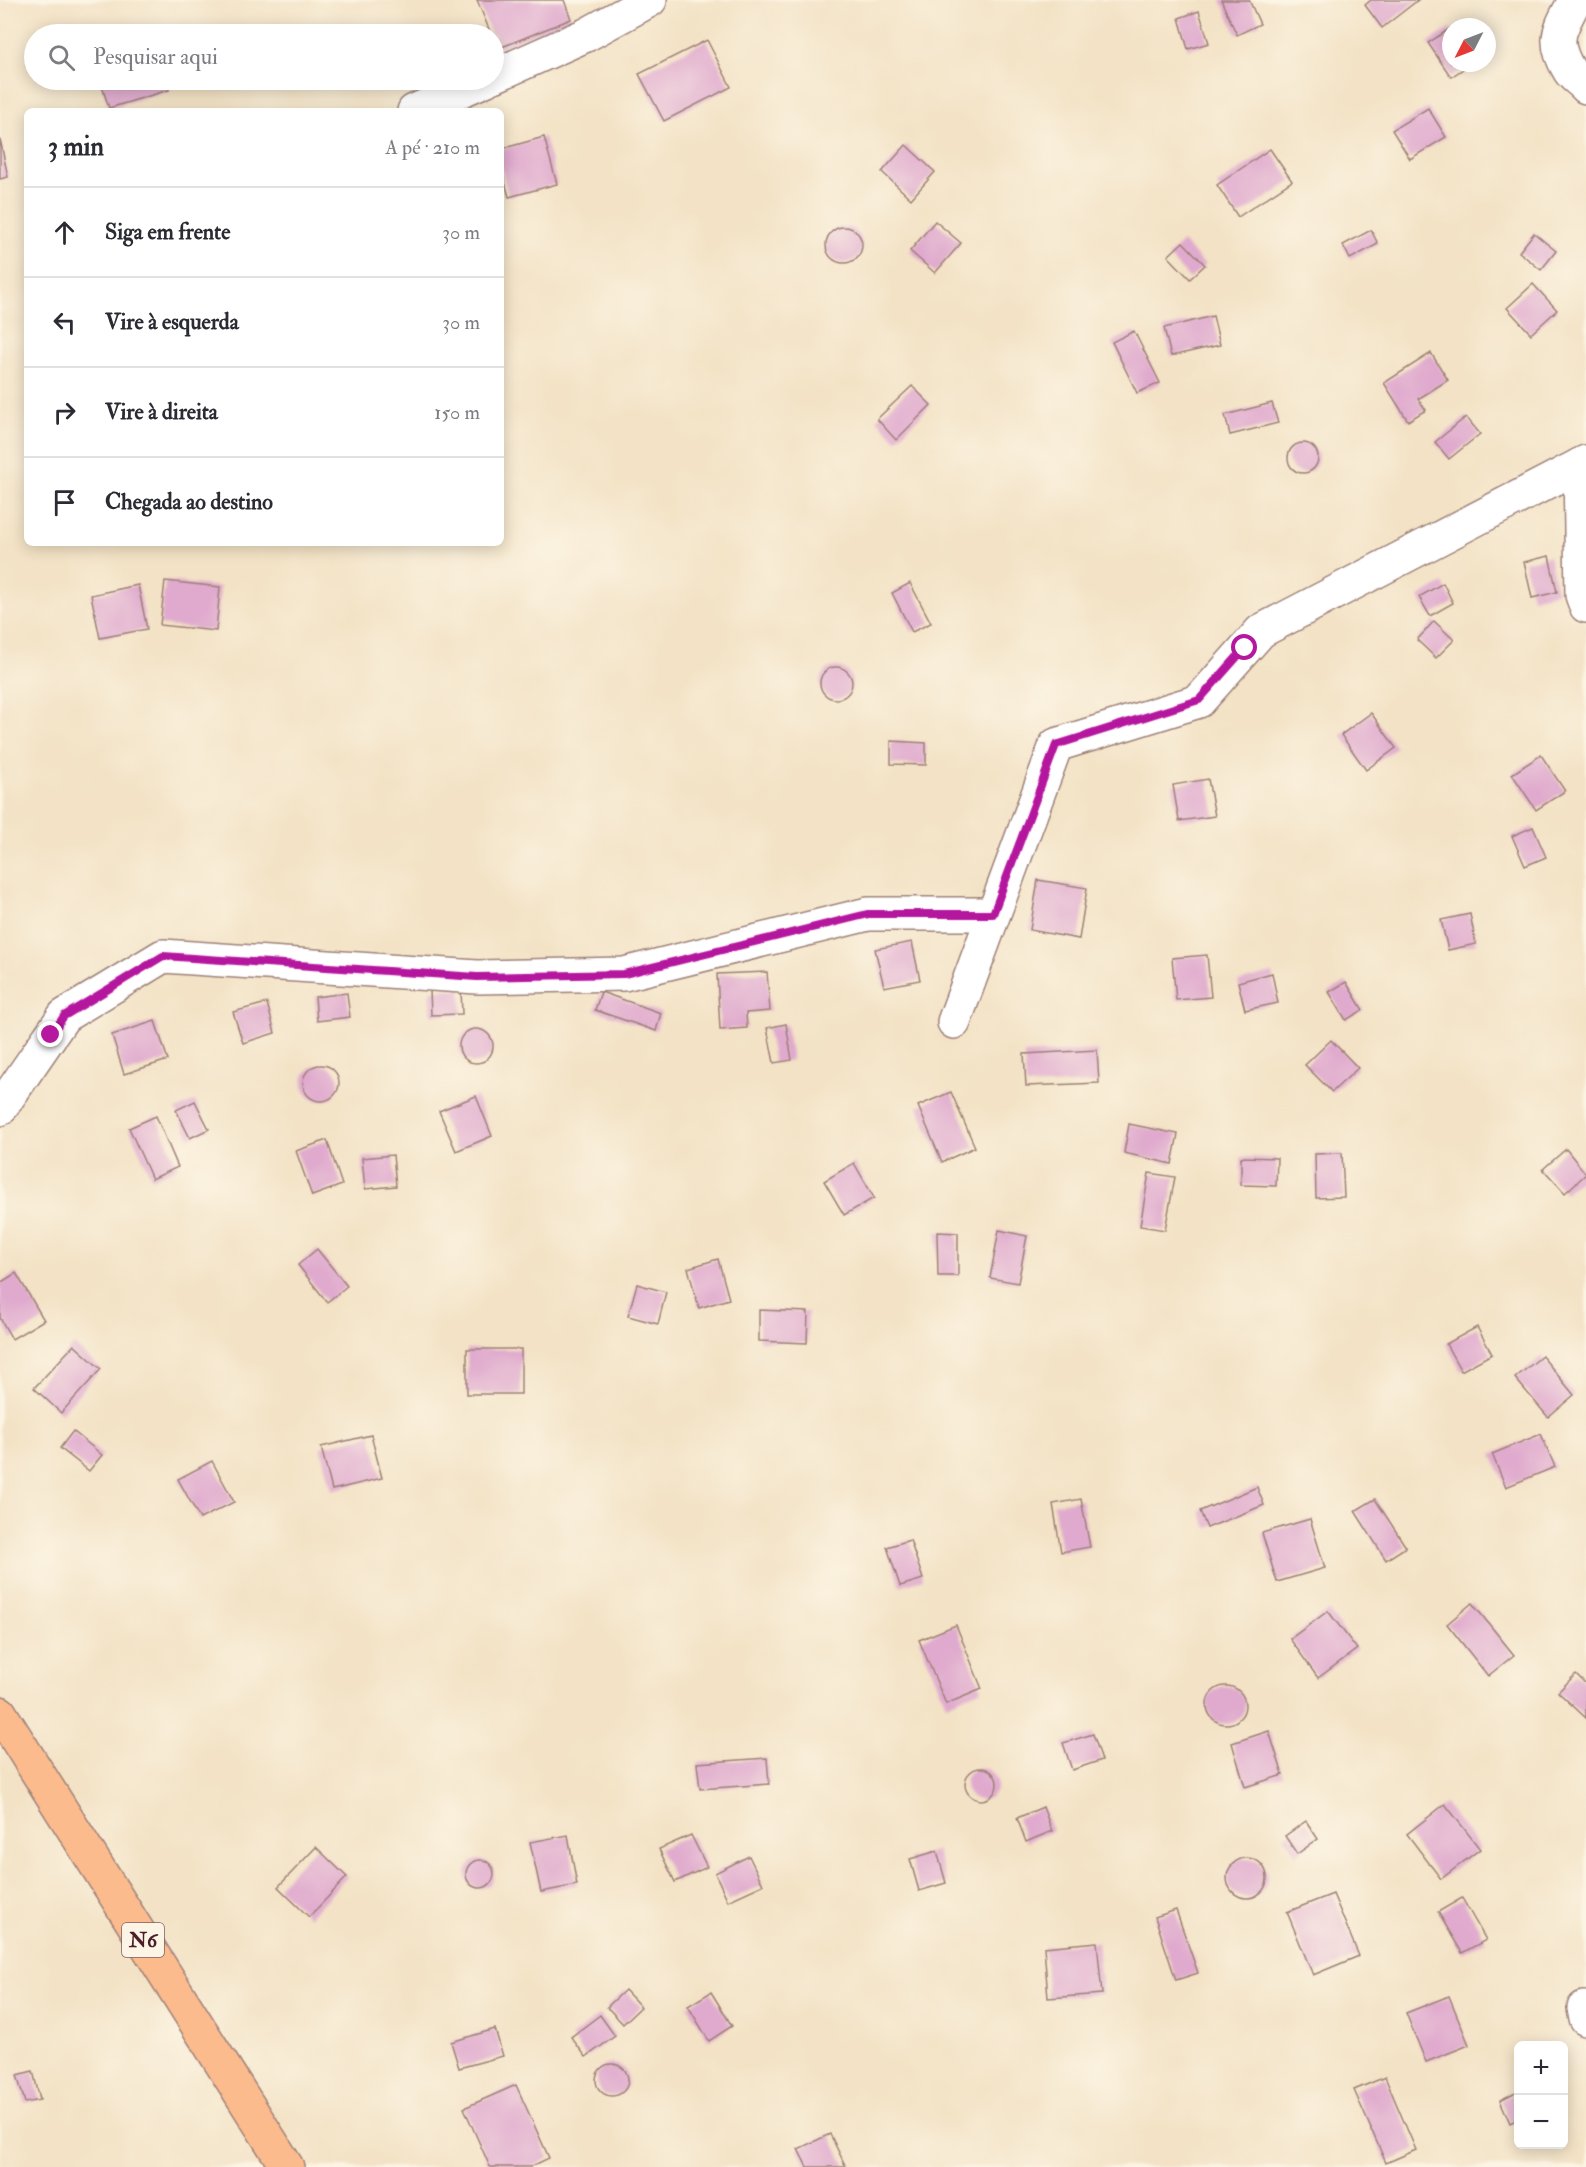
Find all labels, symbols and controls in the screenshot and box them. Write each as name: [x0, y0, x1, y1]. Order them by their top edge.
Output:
north arrow: [1442, 18, 1496, 72]
search box: [24, 24, 504, 90]
icon: search: [45, 41, 78, 74]
text: Pesquisar aqui: [93, 43, 218, 71]
text: 3 min: [48, 131, 104, 163]
text: A pé · 210 m: [385, 135, 480, 160]
icon: ahead: [48, 216, 81, 249]
text: Siga em frente: [105, 218, 230, 246]
text: 30 m: [442, 220, 480, 245]
icon: left: [48, 306, 81, 339]
text: Vire à esquerda: [105, 308, 239, 336]
text: 30 m: [442, 310, 480, 335]
icon: right: [48, 396, 81, 429]
text: Vire à direita: [105, 398, 218, 426]
text: 150 m: [434, 400, 480, 425]
icon: arrive: [48, 486, 81, 519]
text: Chegada ao destino: [105, 488, 273, 516]
route start: [1231, 634, 1257, 660]
route end: [37, 1021, 63, 1047]
road number: N6: [122, 1923, 164, 1957]
map controls: [1514, 2041, 1568, 2149]
button: +: [1514, 2041, 1568, 2095]
button: −: [1514, 2095, 1568, 2149]

